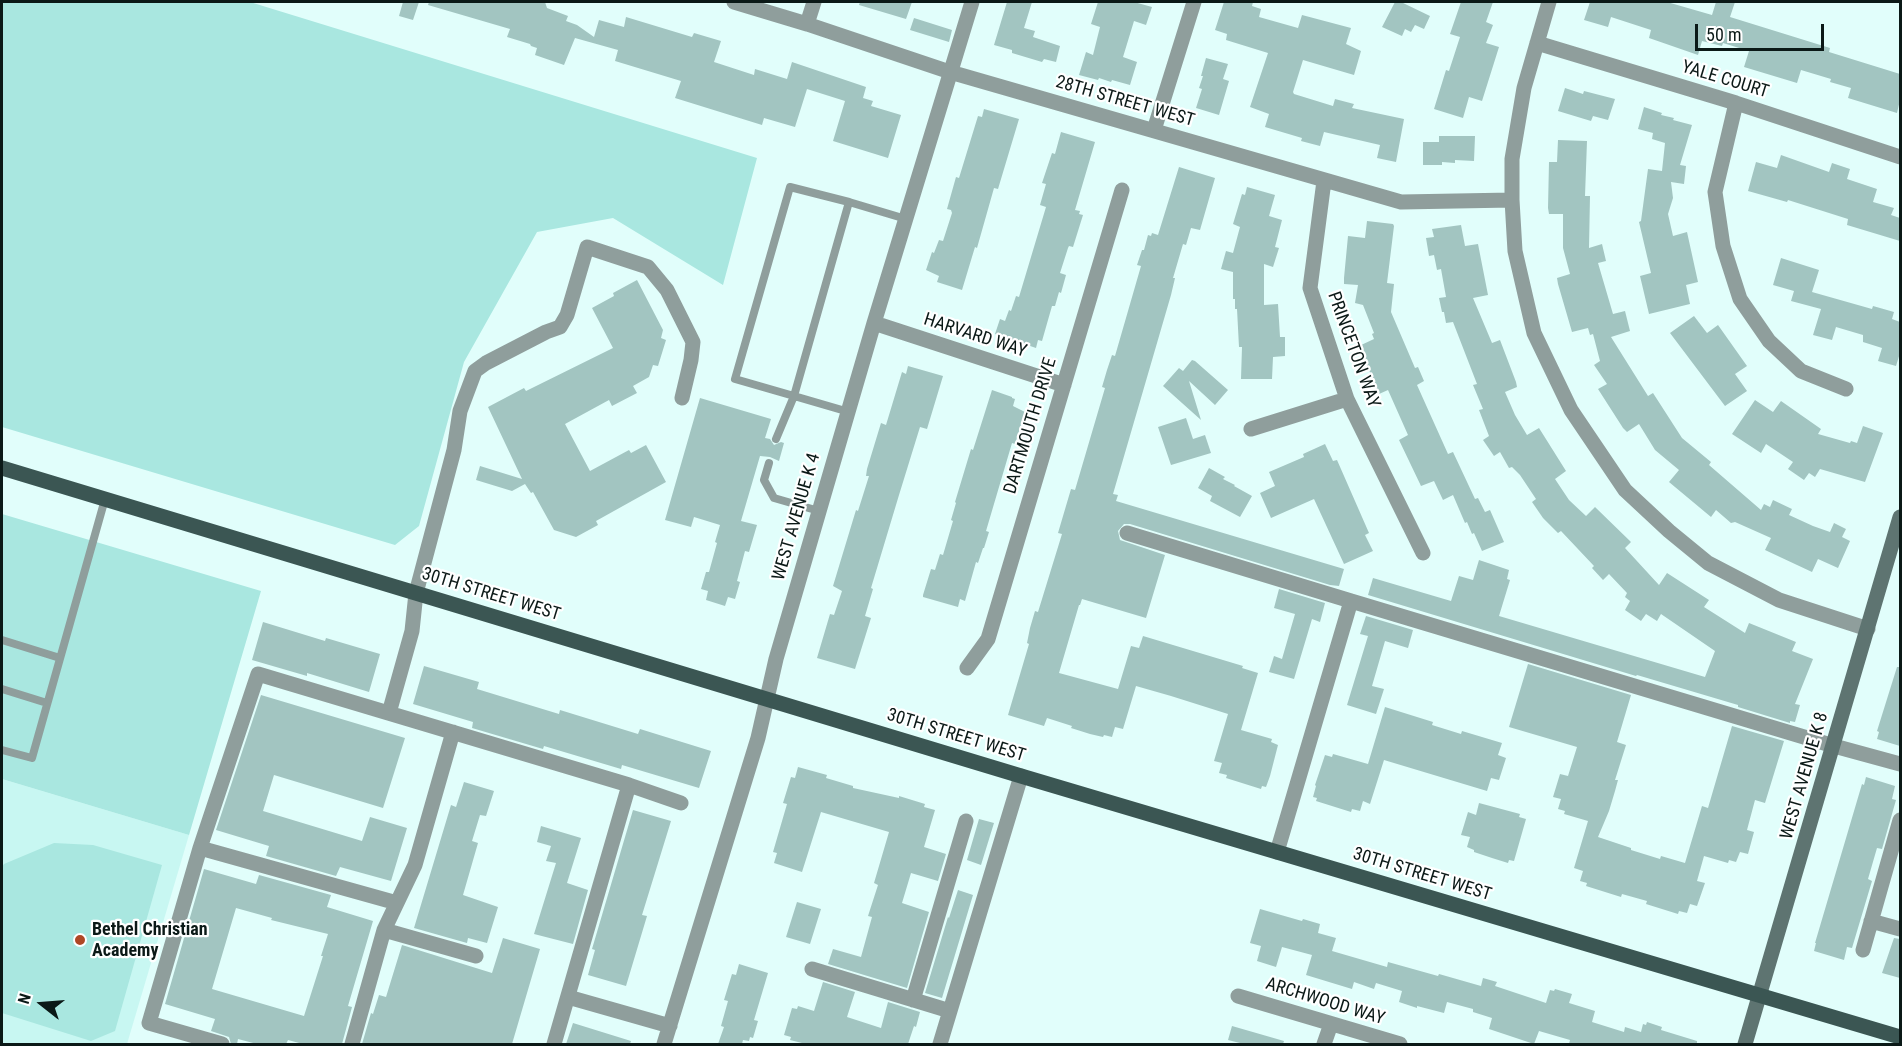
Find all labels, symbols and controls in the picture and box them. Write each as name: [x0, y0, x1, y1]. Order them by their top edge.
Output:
scale bar: [1698, 12, 1827, 50]
text: 50 m: [1706, 24, 1741, 45]
street label: YALE COURT: [1679, 57, 1771, 103]
street label: 28TH STREET WEST: [1053, 72, 1197, 132]
street label: PRINCETON WAY: [1322, 289, 1384, 411]
street label: HARVARD WAY: [921, 309, 1029, 363]
street label: DARTMOUTH DRIVE: [1000, 355, 1062, 497]
street label: WEST AVENUE K 4: [769, 451, 825, 583]
street label: 30TH STREET WEST: [419, 564, 563, 626]
street label: 30TH STREET WEST: [884, 705, 1028, 767]
street label: WEST AVENUE K 8: [1777, 710, 1833, 842]
street label: 30TH STREET WEST: [1350, 844, 1494, 906]
place label: Bethel Christian Academy: [92, 919, 208, 962]
marker: Bethel Christian Academy: [73, 933, 87, 947]
north arrow: [12, 974, 72, 1034]
street label: ARCHWOOD WAY: [1263, 974, 1387, 1030]
text: N: [14, 991, 35, 1006]

